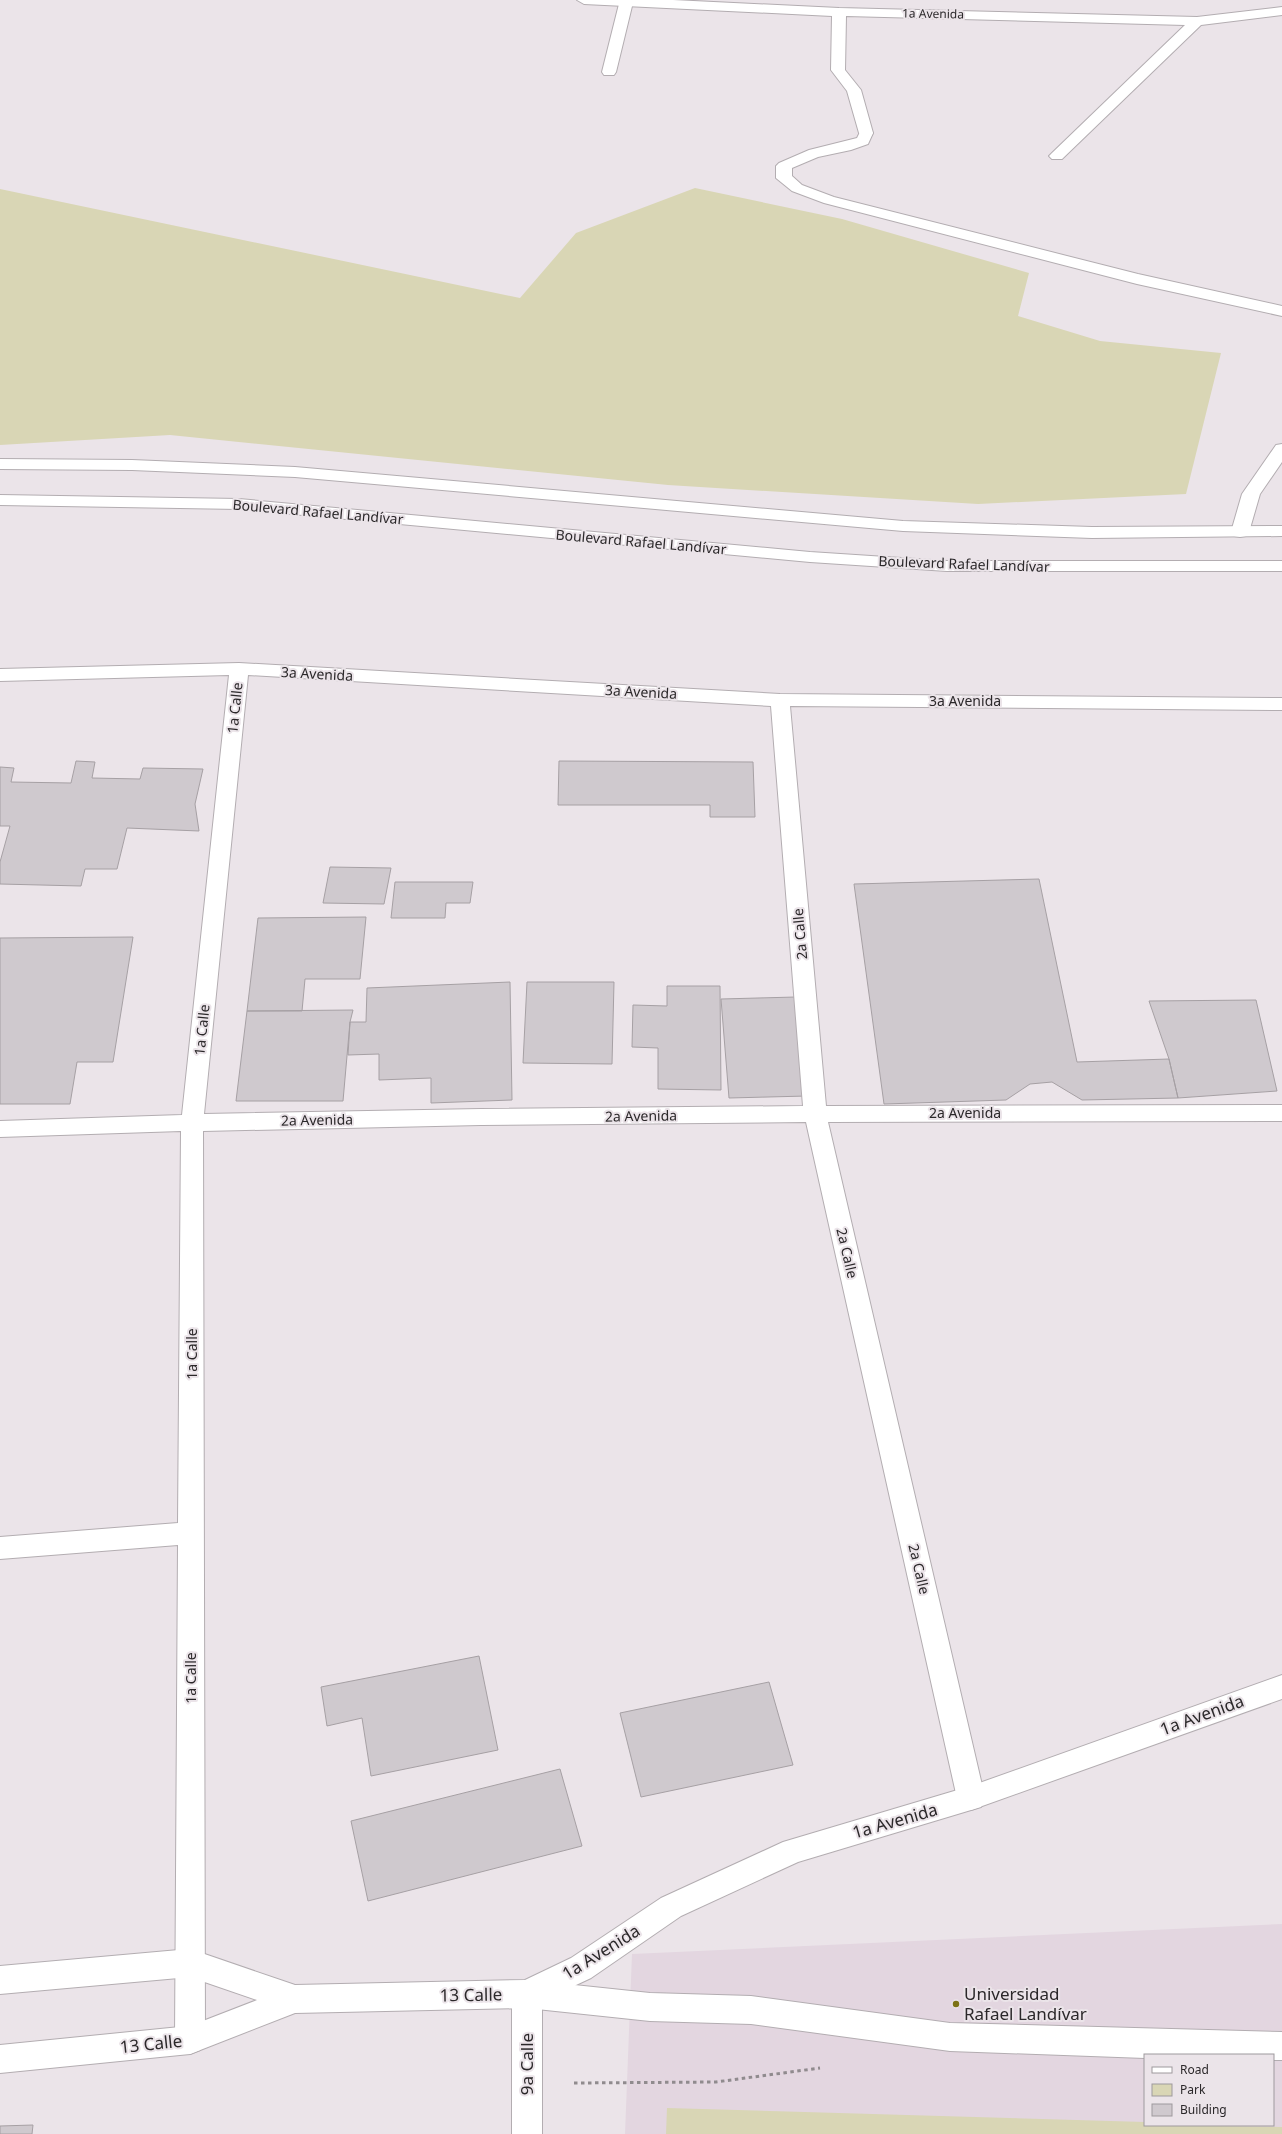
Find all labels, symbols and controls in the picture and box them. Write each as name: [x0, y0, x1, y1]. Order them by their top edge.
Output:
street label: 1a Avenida: [902, 4, 964, 23]
street label: Boulevard Rafael Landívar: [232, 495, 404, 528]
street label: Boulevard Rafael Landívar: [555, 525, 727, 558]
street label: Boulevard Rafael Landívar: [878, 551, 1050, 576]
street label: 3a Avenida: [280, 662, 354, 685]
street label: 3a Avenida: [604, 680, 678, 703]
street label: 1a Calle: [222, 681, 247, 734]
street label: 3a Avenida: [929, 691, 1001, 710]
street label: 2a Calle: [788, 908, 811, 960]
street label: 1a Calle: [189, 1003, 214, 1056]
street label: 2a Avenida: [929, 1103, 1001, 1122]
street label: 2a Avenida: [605, 1105, 677, 1126]
street label: 2a Avenida: [281, 1109, 353, 1130]
street label: 2a Calle: [832, 1226, 863, 1280]
street label: 1a Calle: [182, 1328, 201, 1380]
street label: 2a Calle: [904, 1542, 935, 1596]
street label: 1a Calle: [181, 1652, 200, 1704]
street label: 1a Avenida: [1157, 1689, 1247, 1740]
street label: 1a Avenida: [850, 1797, 940, 1844]
street label: 1a Avenida: [557, 1919, 644, 1985]
street label: 13 Calle: [440, 1982, 502, 2007]
place label: Universidad Rafael Landívar: [964, 1982, 1087, 2025]
marker: Universidad Rafael Landívar: [951, 1999, 961, 2009]
street label: 13 Calle: [119, 2029, 183, 2058]
street label: 9a Calle: [515, 2033, 538, 2095]
legend: [1144, 2054, 1274, 2126]
text: Road: [1180, 2061, 1209, 2078]
text: Park: [1180, 2081, 1206, 2098]
text: Building: [1180, 2101, 1227, 2118]

